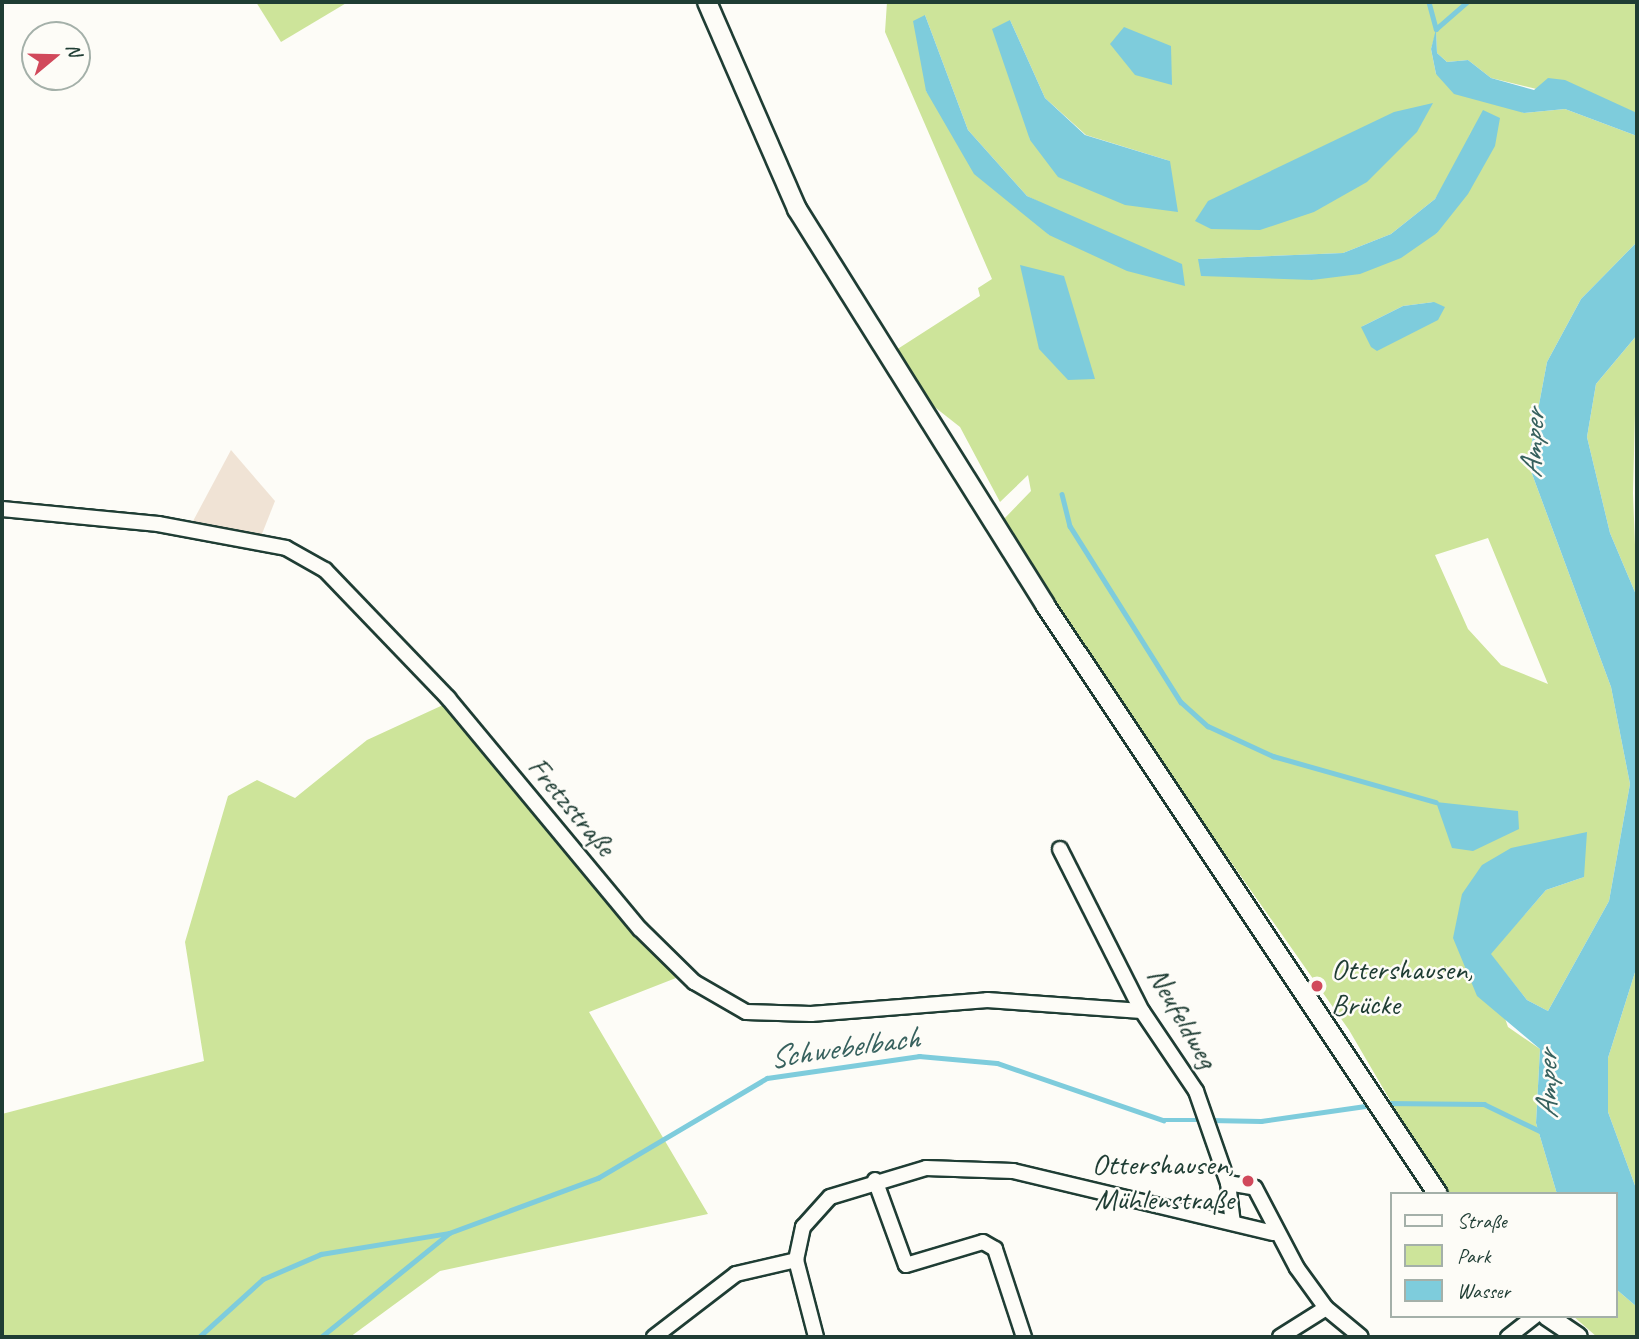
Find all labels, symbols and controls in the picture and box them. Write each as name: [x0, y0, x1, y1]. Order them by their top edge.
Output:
north arrow: [21, 21, 91, 91]
text: N: [61, 40, 87, 59]
water label: Amper: [1512, 409, 1554, 479]
street label: Fretzstraße: [520, 749, 624, 863]
place label: Ottershausen, Brücke: [1331, 951, 1473, 1021]
street label: Neufeldweg: [1140, 960, 1226, 1074]
marker: Ottershausen, Brücke: [1309, 978, 1325, 994]
water label: Schwebelbach: [767, 1019, 921, 1077]
water label: Amper: [1528, 1051, 1566, 1119]
place label: Ottershausen, Mühlenstraße: [1092, 1146, 1234, 1216]
marker: Ottershausen, Mühlenstraße: [1240, 1173, 1256, 1189]
legend: [1390, 1192, 1618, 1318]
text: Straße: [1457, 1208, 1507, 1234]
text: Park: [1457, 1243, 1490, 1269]
text: Wasser: [1457, 1278, 1510, 1304]

